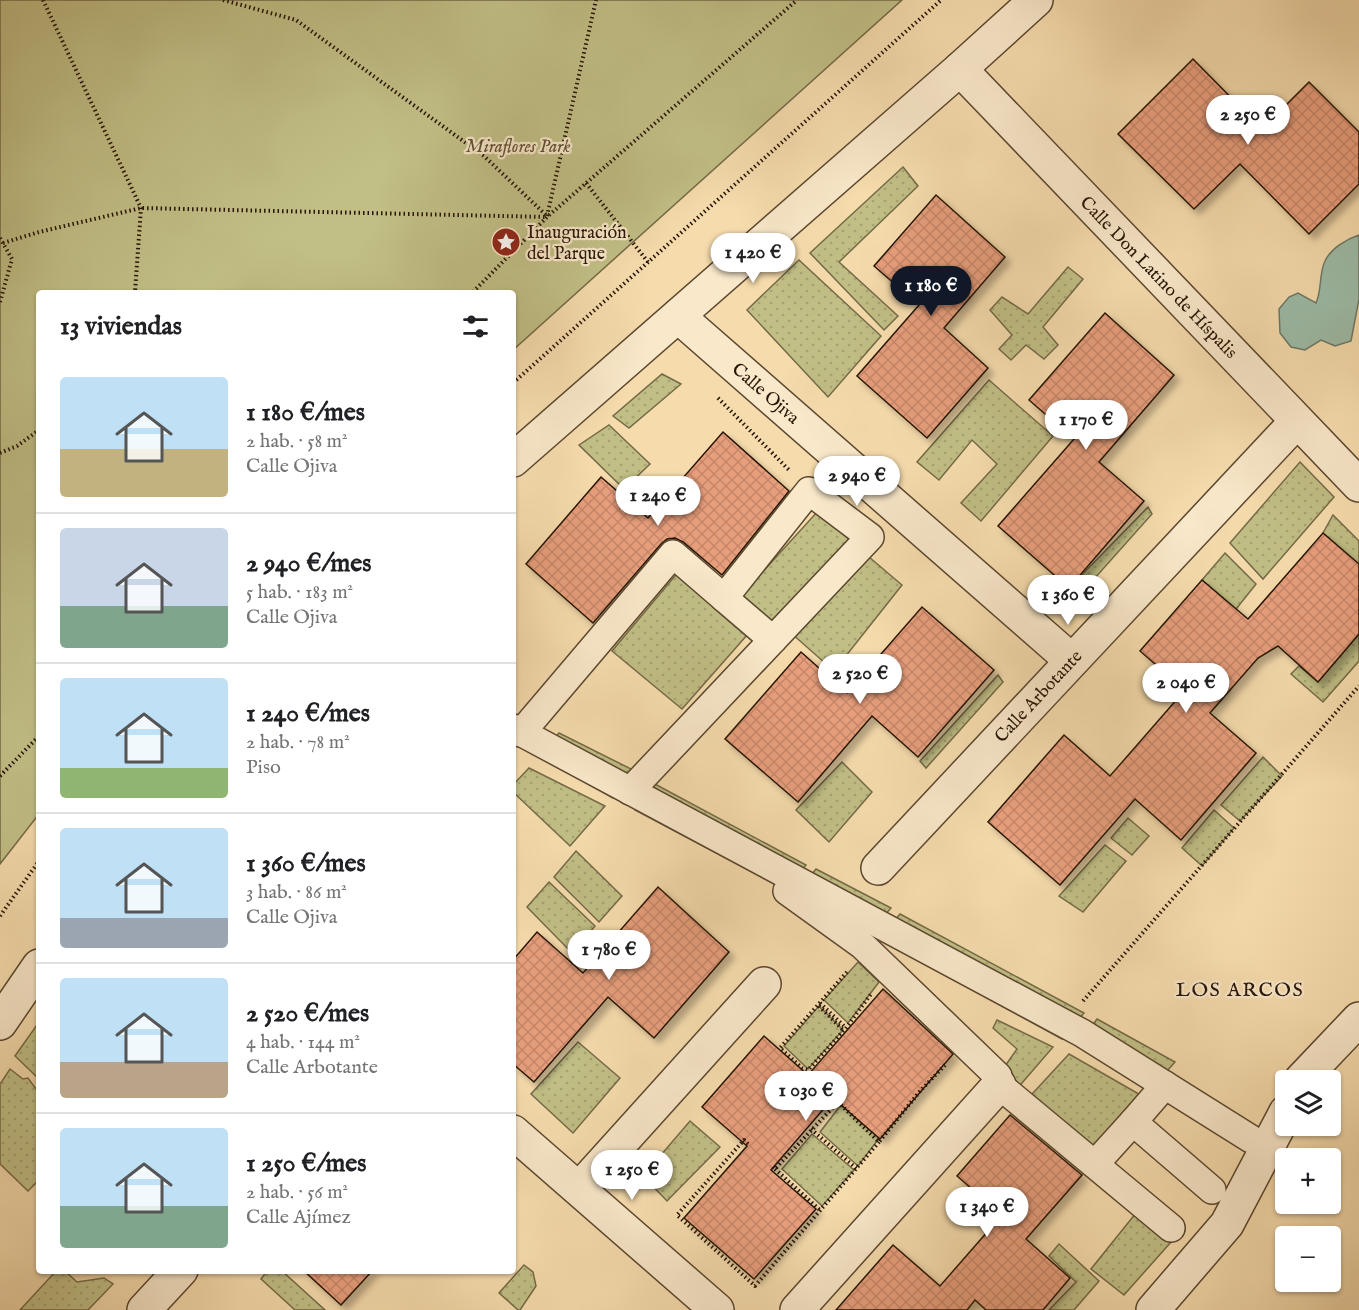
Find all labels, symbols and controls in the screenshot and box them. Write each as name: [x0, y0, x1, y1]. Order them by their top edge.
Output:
pin: 2 250 €: [1193, 95, 1303, 146]
text: 2 250 €: [1220, 102, 1276, 127]
park label: Miraflores Park: [466, 136, 570, 159]
street label: Calle Don Latino de Híspalis: [1074, 192, 1242, 364]
place label: Inauguración del Parque: [527, 222, 627, 266]
place icon: Inauguración del Parque: [490, 226, 522, 258]
pin: 1 420 €: [698, 233, 808, 284]
text: 1 420 €: [725, 240, 781, 265]
pin: 1 180 €: [876, 266, 986, 317]
text: 1 180 €: [904, 273, 958, 298]
text: 13 viviendas: [60, 310, 182, 343]
icon: filters: [459, 310, 492, 343]
street label: Calle Ojiva: [726, 358, 804, 430]
text: 1 180 €/mes: [246, 396, 365, 429]
pin: 1 170 €: [1031, 400, 1141, 451]
icon: home: [108, 401, 180, 473]
text: 1 170 €: [1059, 407, 1113, 432]
text: 2 hab. · 58 m²: [246, 429, 348, 454]
text: Calle Ojiva: [246, 454, 337, 479]
pin: 2 940 €: [802, 456, 912, 507]
text: 2 940 €: [828, 463, 886, 488]
pin: 1 240 €: [603, 476, 713, 527]
text: 1 240 €: [630, 483, 686, 508]
text: 2 940 €/mes: [246, 547, 371, 580]
icon: home: [108, 552, 180, 624]
pin: 1 360 €: [1013, 575, 1123, 626]
text: 5 hab. · 183 m²: [246, 580, 353, 605]
text: 1 360 €: [1041, 582, 1095, 607]
text: Calle Ojiva: [246, 605, 337, 630]
street label: Calle Arbotante: [990, 646, 1088, 748]
pin: 2 520 €: [805, 654, 915, 705]
text: 2 520 €: [832, 661, 888, 686]
pin: 2 040 €: [1131, 663, 1241, 714]
text: 2 040 €: [1156, 670, 1216, 695]
text: 1 240 €/mes: [246, 697, 370, 730]
icon: home: [108, 702, 180, 774]
text: 2 hab. · 78 m²: [246, 730, 350, 755]
text: Piso: [246, 755, 281, 780]
text: 1 360 €/mes: [246, 847, 366, 880]
icon: home: [108, 852, 180, 924]
text: 3 hab. · 86 m²: [246, 880, 347, 905]
text: Calle Ojiva: [246, 905, 337, 930]
pin: 1 780 €: [554, 930, 664, 981]
text: 1 780 €: [582, 937, 636, 962]
district label: LOS ARCOS: [1176, 978, 1304, 1003]
text: 2 520 €/mes: [246, 997, 369, 1030]
icon: home: [108, 1002, 180, 1074]
text: 4 hab. · 144 m²: [246, 1030, 360, 1055]
text: Calle Arbotante: [246, 1055, 378, 1080]
map controls: [1275, 1070, 1341, 1292]
button: layers: [1275, 1070, 1341, 1136]
pin: 1 030 €: [751, 1071, 861, 1122]
text: 1 030 €: [778, 1078, 834, 1103]
text: 1 250 €/mes: [246, 1147, 366, 1180]
button: +: [1275, 1148, 1341, 1214]
pin: 1 250 €: [577, 1150, 687, 1201]
icon: home: [108, 1152, 180, 1224]
text: 1 250 €: [605, 1157, 659, 1182]
text: 2 hab. · 56 m²: [246, 1180, 348, 1205]
pin: 1 340 €: [932, 1187, 1042, 1238]
text: 1 340 €: [960, 1194, 1015, 1219]
text: Calle Ajímez: [246, 1205, 351, 1230]
button: −: [1275, 1226, 1341, 1292]

